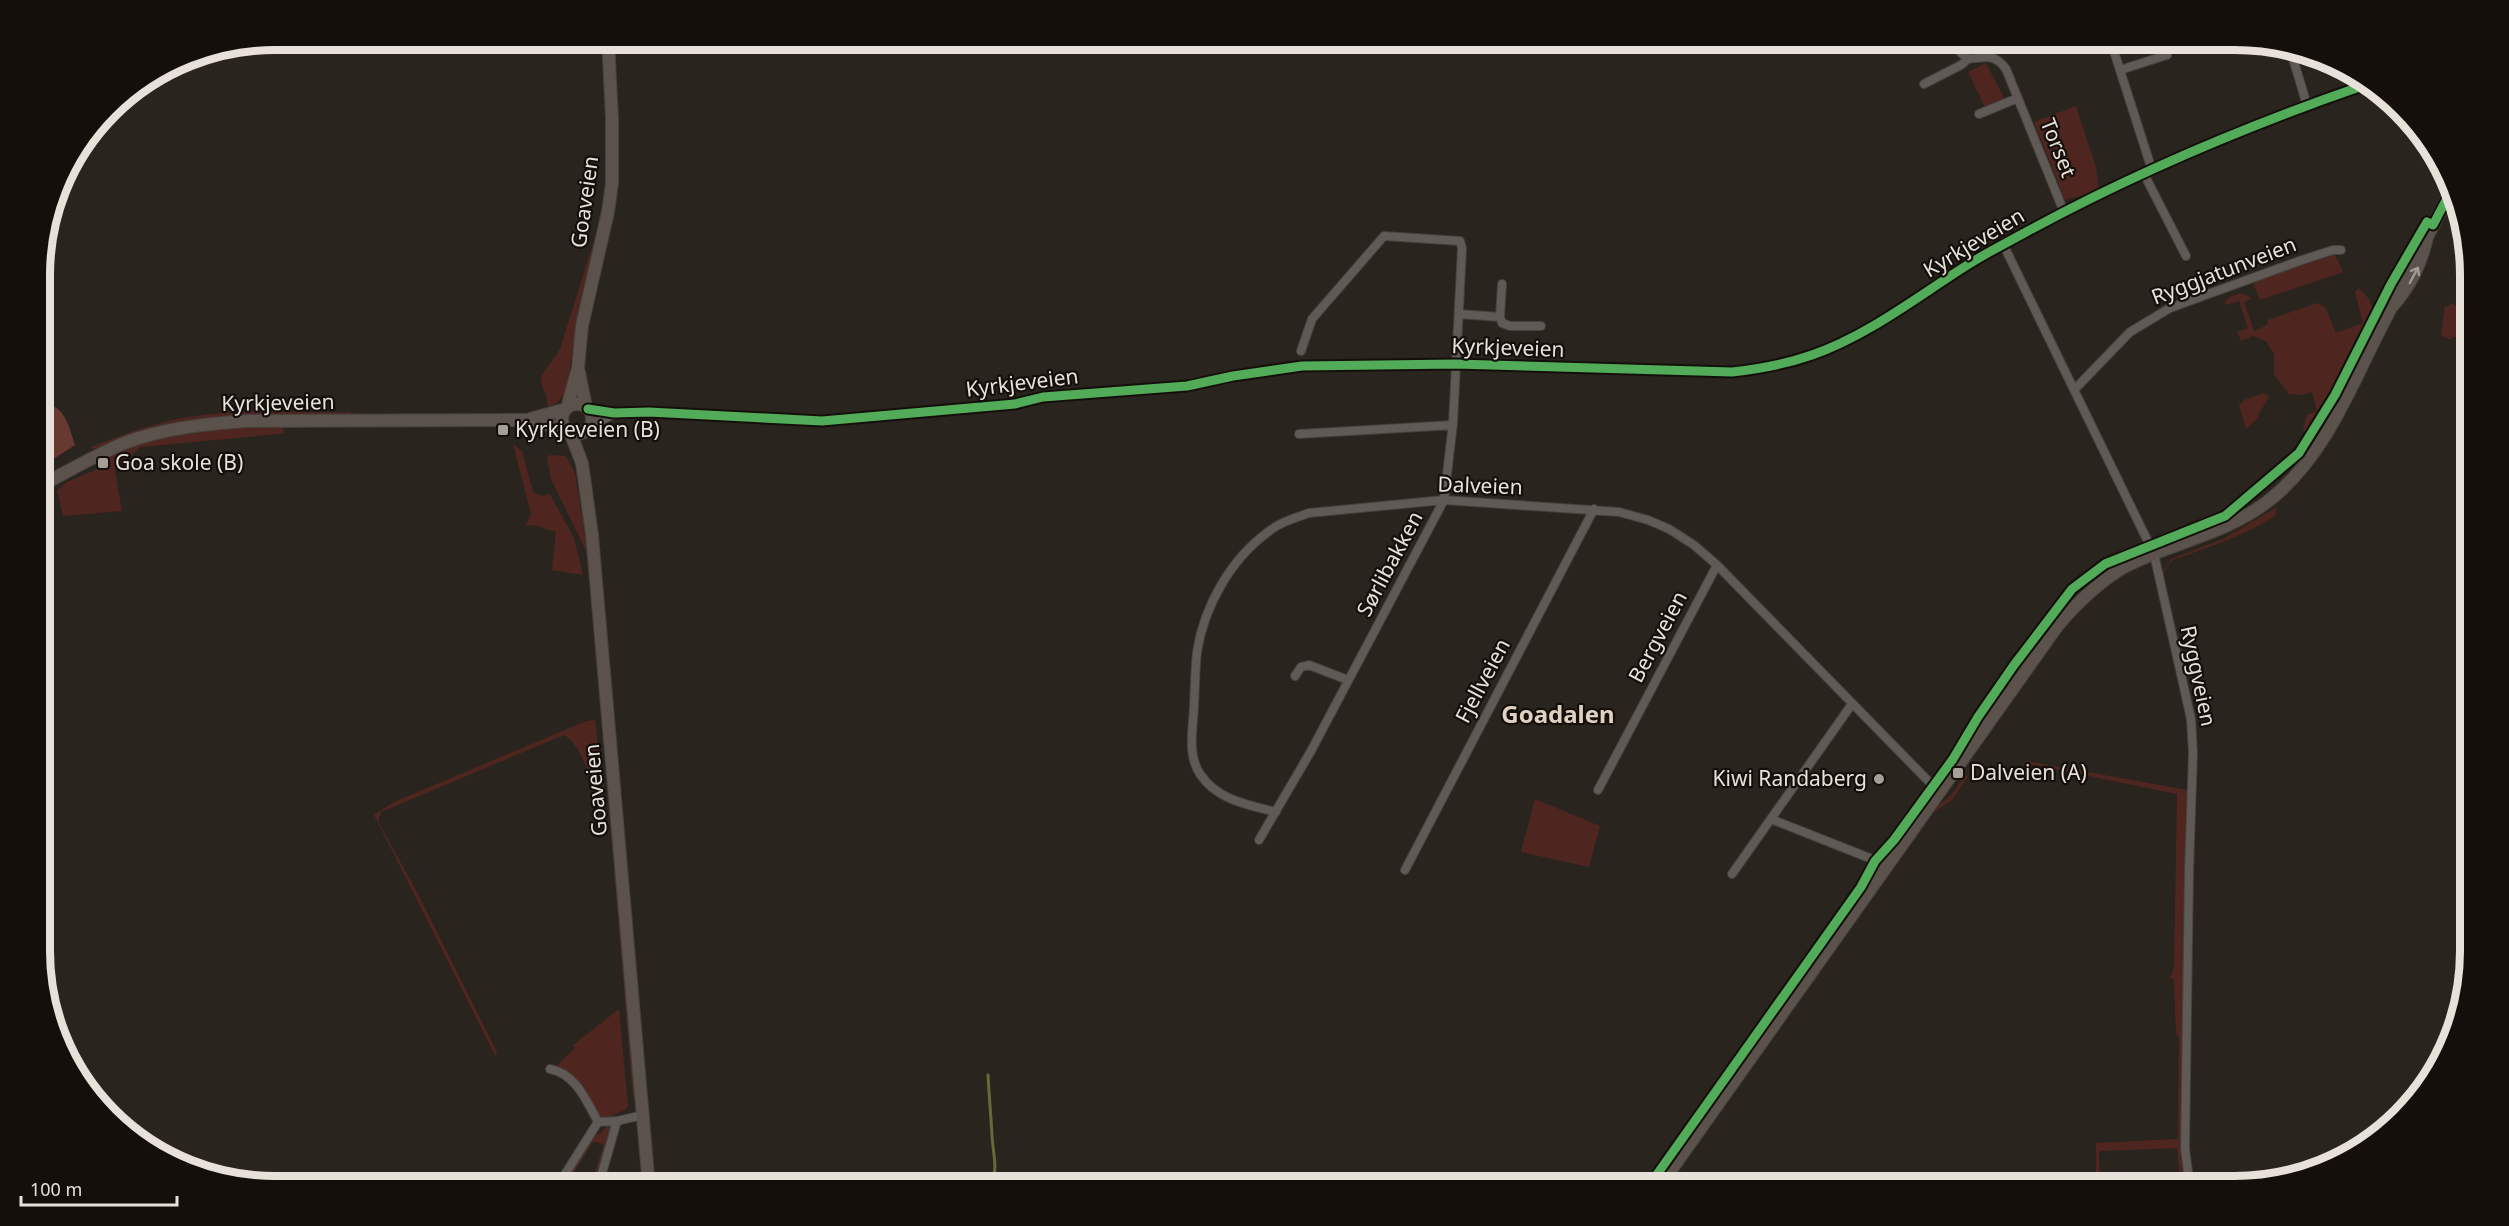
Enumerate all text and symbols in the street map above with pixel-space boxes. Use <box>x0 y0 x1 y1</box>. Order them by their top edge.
street label: Torset <box>2035 114 2084 182</box>
street label: Goaveien <box>564 154 604 250</box>
street label: Kyrkjeveien <box>1918 201 2029 283</box>
street label: Ryggjatunveien <box>2147 230 2300 311</box>
one-way arrow <box>2408 267 2420 284</box>
street label: Kyrkjeveien <box>1451 331 1565 363</box>
street label: Kyrkjeveien <box>964 361 1080 403</box>
street label: Kyrkjeveien <box>221 387 335 417</box>
place label: Kyrkjeveien (B) <box>515 415 660 443</box>
marker: Kyrkjeveien (B) <box>496 423 510 437</box>
place label: Goa skole (B) <box>115 448 243 476</box>
marker: Goa skole (B) <box>96 456 110 470</box>
street label: Dalveien <box>1437 470 1523 500</box>
street label: Sørlibakken <box>1350 506 1429 621</box>
street label: Bergveien <box>1621 586 1693 687</box>
street label: Ryggveien <box>2175 623 2223 729</box>
street label: Fjellveien <box>1448 633 1516 728</box>
district label: Goadalen <box>1501 697 1615 730</box>
street label: Goaveien <box>577 743 613 837</box>
place label: Dalveien (A) <box>1970 758 2087 786</box>
place label: Kiwi Randaberg <box>1713 764 1867 792</box>
marker: Dalveien (A) <box>1951 766 1965 780</box>
marker: Kiwi Randaberg <box>1872 772 1886 786</box>
scale bar <box>21 1169 177 1207</box>
text: 100 m <box>30 1177 82 1201</box>

